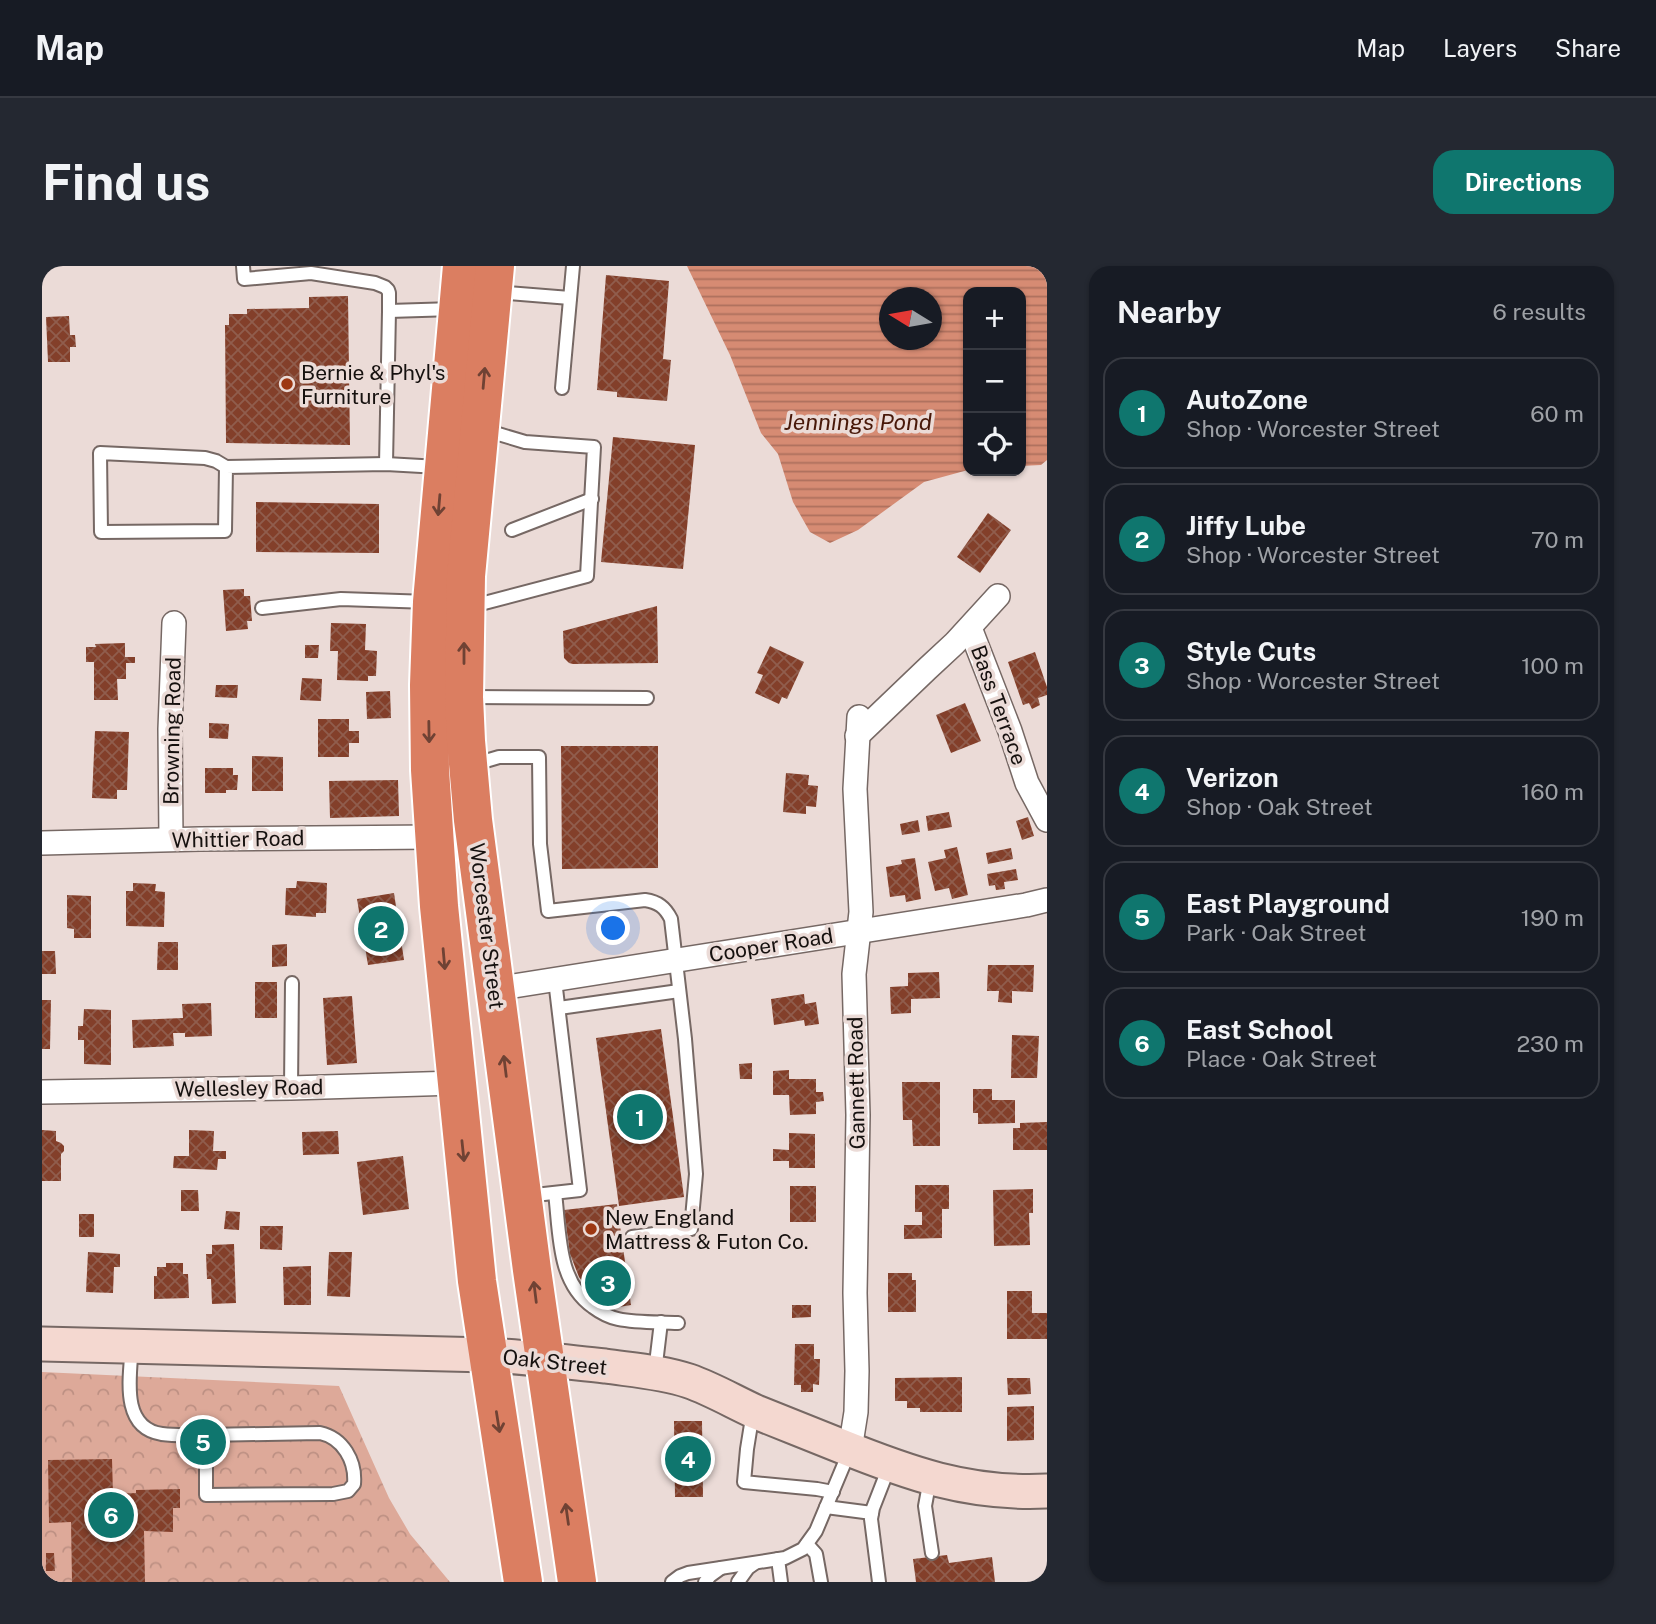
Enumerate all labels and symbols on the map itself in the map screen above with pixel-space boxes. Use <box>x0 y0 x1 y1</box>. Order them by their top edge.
north arrow <box>879 287 942 350</box>
place label: Bernie & Phyl's Furniture <box>301 360 445 409</box>
one-way arrow <box>478 367 491 389</box>
marker: Bernie & Phyl's Furniture <box>279 376 295 392</box>
water label: Jennings Pond <box>784 408 932 435</box>
one-way arrow <box>432 493 445 515</box>
one-way arrow <box>457 642 471 665</box>
street label: Bass Terrace <box>966 642 1032 768</box>
street label: Browning Road <box>158 657 186 805</box>
one-way arrow <box>422 720 436 743</box>
street label: Whittier Road <box>171 825 305 853</box>
street label: Worcester Street <box>464 842 510 1010</box>
pin: 2 <box>358 903 404 955</box>
your location <box>596 911 630 945</box>
street label: Cooper Road <box>707 923 835 967</box>
one-way arrow <box>438 947 451 970</box>
street label: Gannett Road <box>842 1016 870 1150</box>
one-way arrow <box>499 1055 512 1078</box>
street label: Wellesley Road <box>174 1074 324 1102</box>
pin: 1 <box>617 1091 663 1143</box>
one-way arrow <box>457 1139 470 1162</box>
place label: New England Mattress & Futon Co. <box>605 1205 809 1254</box>
marker: New England Mattress & Futon Co. <box>583 1221 599 1237</box>
pin: 3 <box>585 1257 631 1309</box>
one-way arrow <box>528 1281 541 1304</box>
street label: Oak Street <box>501 1344 609 1380</box>
one-way arrow <box>492 1411 505 1433</box>
pin: 5 <box>180 1416 226 1468</box>
pin: 4 <box>665 1433 711 1485</box>
pin: 6 <box>88 1489 134 1541</box>
one-way arrow <box>560 1504 573 1526</box>

